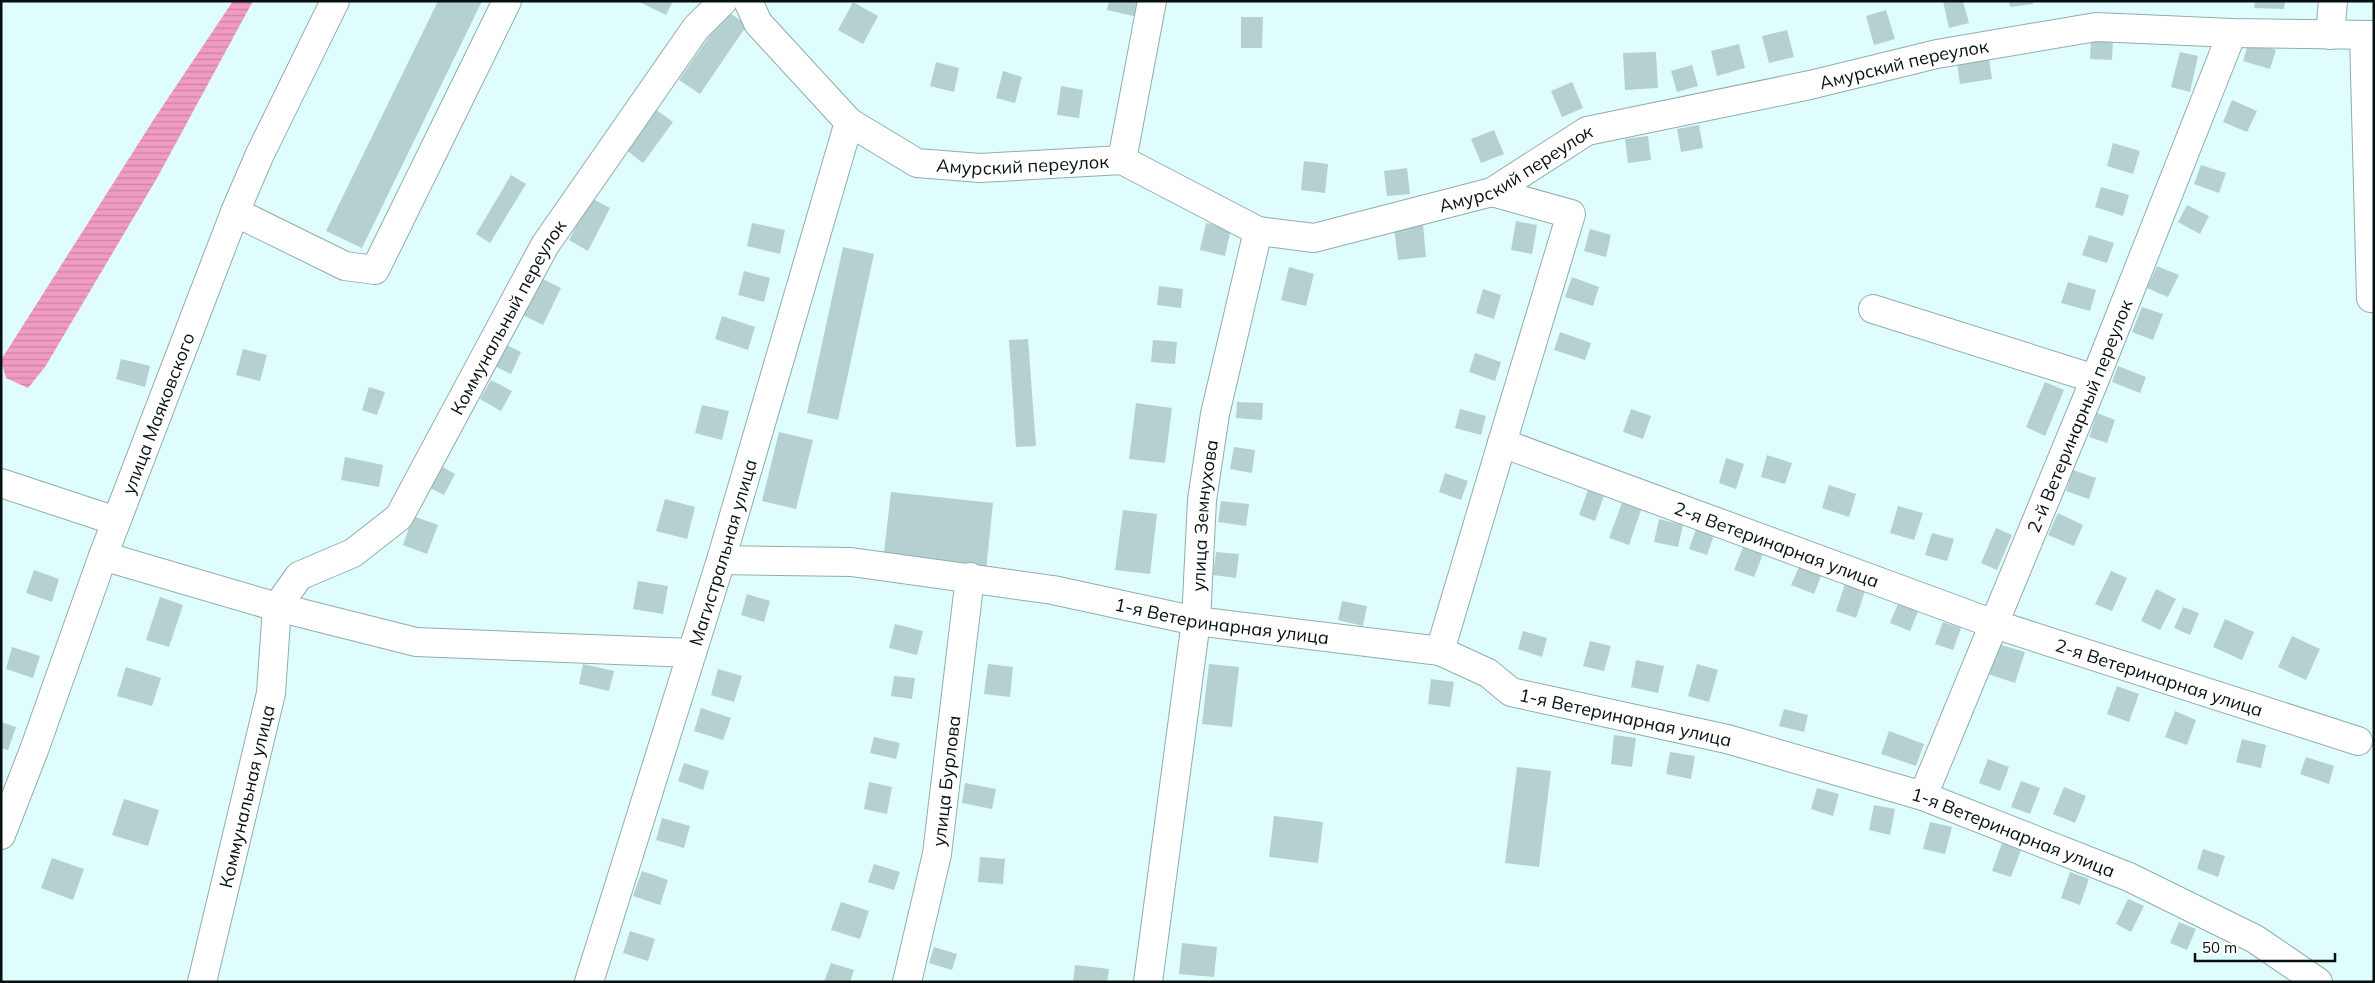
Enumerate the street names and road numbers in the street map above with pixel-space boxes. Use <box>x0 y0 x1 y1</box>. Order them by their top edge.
street label: Амурский переулок <box>1817 34 1990 94</box>
street label: Амурский переулок <box>1436 119 1595 217</box>
street label: Амурский переулок <box>936 149 1110 180</box>
street label: Коммунальный переулок <box>445 215 571 419</box>
street label: 2-й Ветеринарный переулок <box>2021 296 2137 536</box>
street label: улица Маяковского <box>116 329 199 497</box>
street label: улица Земнухова <box>1186 438 1222 592</box>
street label: Магистральная улица <box>683 456 761 648</box>
street label: 2-я Ветеринарная улица <box>1671 496 1883 592</box>
street label: 1-я Ветеринарная улица <box>1113 592 1331 649</box>
street label: 2-я Ветеринарная улица <box>2053 633 2266 721</box>
street label: 1-я Ветеринарная улица <box>1517 683 1734 751</box>
street label: Коммунальная улица <box>213 702 279 890</box>
street label: улица Бурлова <box>926 714 965 848</box>
street label: 1-я Ветеринарная улица <box>1909 782 2118 882</box>

